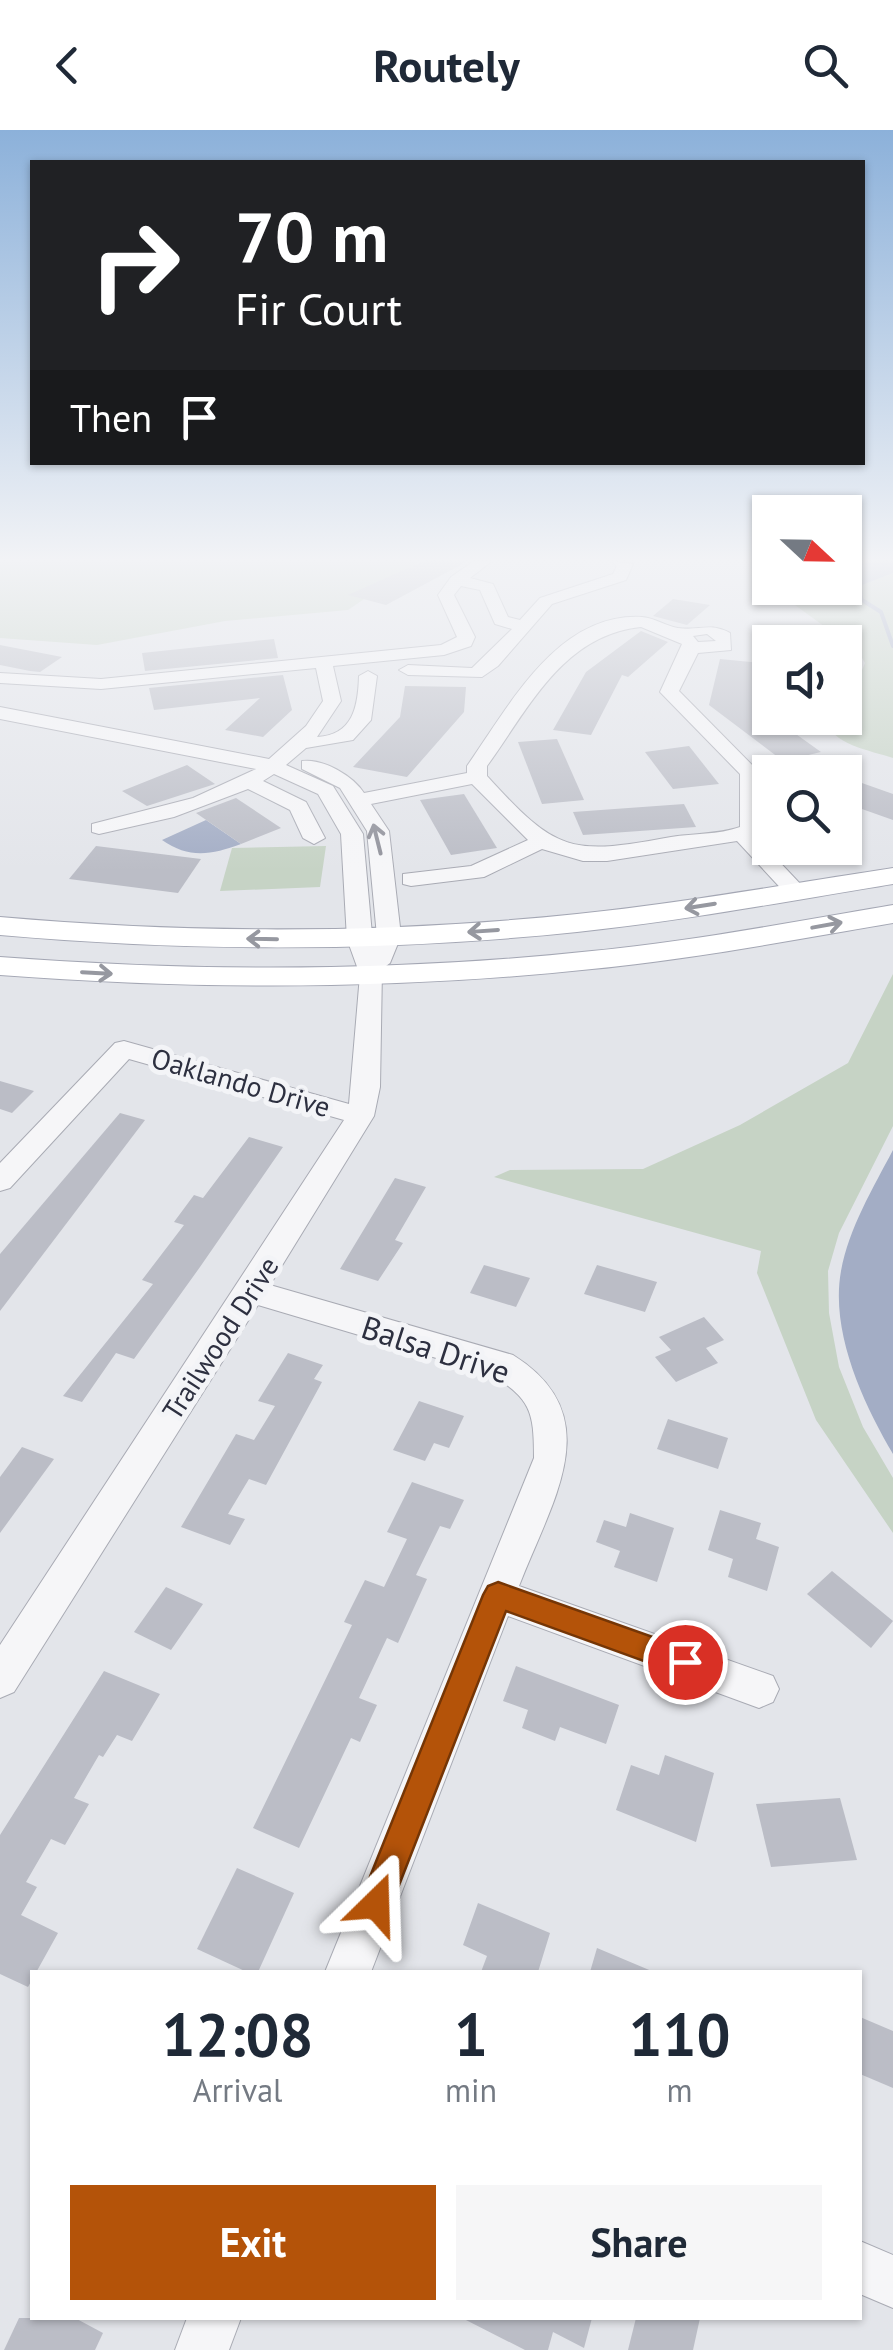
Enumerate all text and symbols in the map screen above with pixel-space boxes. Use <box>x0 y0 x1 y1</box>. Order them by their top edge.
text: Routely <box>373 36 520 94</box>
icon: back <box>40 38 95 93</box>
icon: search <box>798 38 853 93</box>
text: 70 m <box>235 191 388 281</box>
icon: right <box>70 200 200 330</box>
text: Fir Court <box>235 279 402 337</box>
icon: arrive <box>172 390 227 445</box>
text: Then <box>70 393 152 442</box>
north arrow <box>752 495 862 605</box>
map controls <box>752 495 862 865</box>
button: sound <box>752 625 862 735</box>
button: search <box>752 755 862 865</box>
one-way arrow <box>367 824 385 856</box>
one-way arrow <box>684 897 716 916</box>
one-way arrow <box>811 915 843 934</box>
one-way arrow <box>467 922 499 941</box>
one-way arrow <box>246 930 278 948</box>
one-way arrow <box>81 964 113 983</box>
street label: Oaklando Drive <box>147 1039 335 1125</box>
street label: Trailwood Drive <box>153 1249 287 1427</box>
street label: Balsa Drive <box>357 1305 515 1393</box>
pin <box>643 1620 728 1705</box>
icon: arrive <box>658 1635 713 1690</box>
position arrow <box>324 1852 428 1956</box>
text: 12:08 <box>161 1995 314 2073</box>
text: 1 <box>454 1995 488 2073</box>
text: 110 <box>629 1995 731 2073</box>
text: Arrival <box>193 2069 282 2111</box>
text: min <box>445 2069 497 2111</box>
text: m <box>667 2069 693 2111</box>
button: Exit <box>70 2185 436 2300</box>
button: Share <box>456 2185 822 2300</box>

